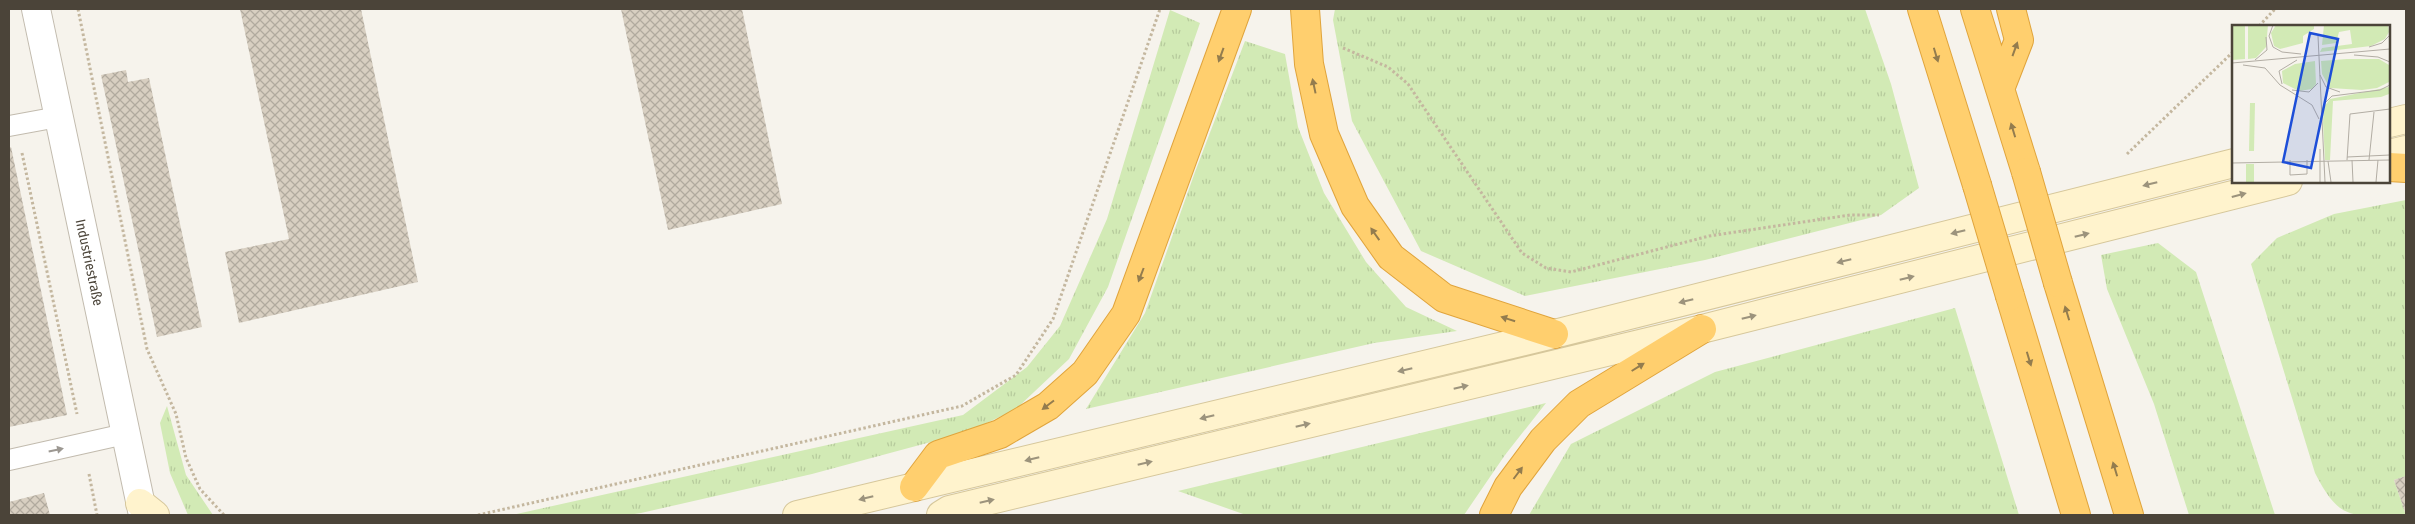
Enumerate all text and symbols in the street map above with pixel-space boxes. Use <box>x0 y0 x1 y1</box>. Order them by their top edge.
inset map <box>2232 25 2390 182</box>
one-way arrow <box>2012 42 2019 57</box>
one-way arrow <box>1217 47 1224 62</box>
one-way arrow <box>1933 48 1940 63</box>
one-way arrow <box>1310 78 1318 93</box>
one-way arrow <box>2009 123 2017 138</box>
one-way arrow <box>2142 180 2157 188</box>
one-way arrow <box>2232 190 2247 198</box>
street label: Industriestraße <box>72 218 107 307</box>
one-way arrow <box>1370 227 1380 241</box>
one-way arrow <box>1951 229 1966 237</box>
one-way arrow <box>2074 230 2089 238</box>
one-way arrow <box>1836 257 1851 265</box>
one-way arrow <box>1136 267 1144 282</box>
one-way arrow <box>1900 274 1915 282</box>
one-way arrow <box>1679 297 1694 305</box>
one-way arrow <box>2063 306 2071 321</box>
one-way arrow <box>1742 313 1757 321</box>
one-way arrow <box>1500 315 1515 323</box>
one-way arrow <box>2026 352 2034 367</box>
one-way arrow <box>1632 362 1645 371</box>
one-way arrow <box>1397 366 1412 374</box>
one-way arrow <box>1453 383 1468 391</box>
one-way arrow <box>1041 400 1055 410</box>
one-way arrow <box>1199 413 1214 421</box>
one-way arrow <box>1295 421 1310 429</box>
one-way arrow <box>49 445 65 453</box>
one-way arrow <box>1024 455 1039 463</box>
one-way arrow <box>1137 459 1152 467</box>
one-way arrow <box>2110 461 2118 476</box>
one-way arrow <box>1513 466 1523 480</box>
one-way arrow <box>859 494 874 502</box>
one-way arrow <box>979 497 994 505</box>

